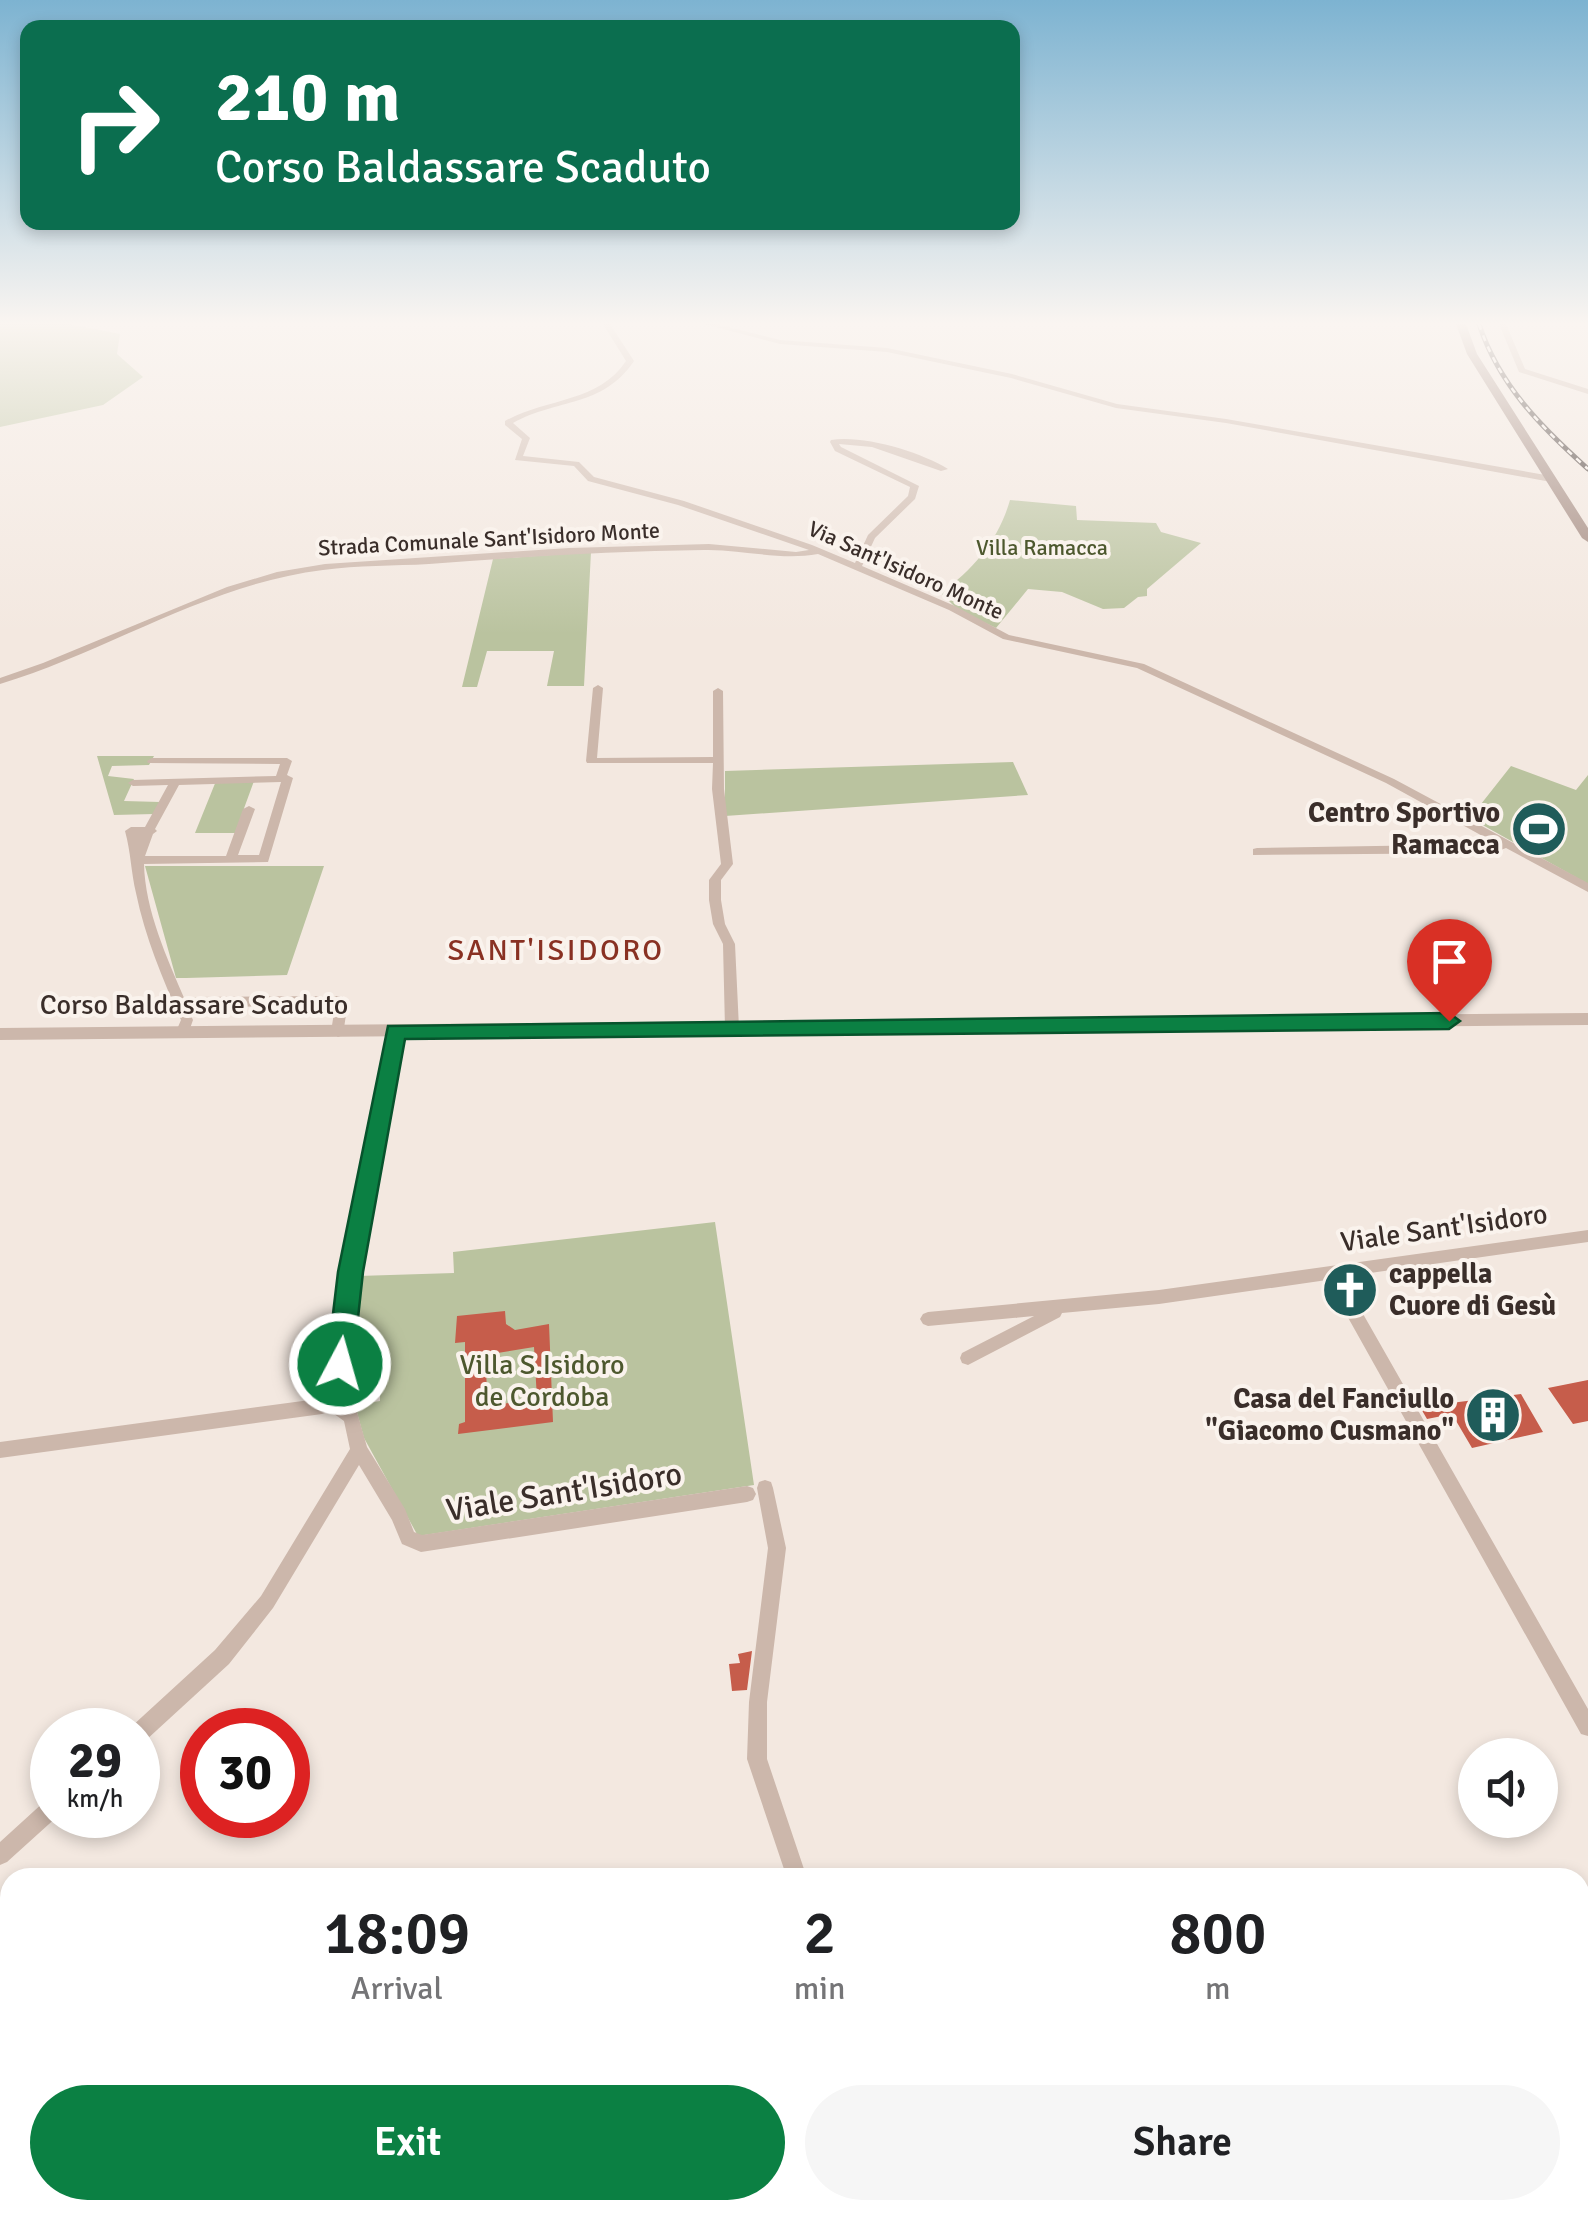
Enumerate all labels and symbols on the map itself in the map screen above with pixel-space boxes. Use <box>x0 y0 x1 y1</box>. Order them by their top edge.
street label: Via Sant'Isidoro Monte <box>804 515 1008 625</box>
street label: Strada Comunale Sant'Isidoro Monte <box>317 517 661 561</box>
park label: Villa Ramacca <box>976 534 1108 561</box>
place label: Centro Sportivo Ramacca <box>1308 796 1500 862</box>
sports icon: Centro Sportivo Ramacca <box>1509 799 1569 859</box>
pin <box>1407 919 1492 1022</box>
district label: SANT'ISIDORO <box>447 932 665 969</box>
street label: Corso Baldassare Scaduto <box>40 988 348 1022</box>
street label: Viale Sant'Isidoro <box>1338 1197 1550 1259</box>
place label: cappella Cuore di Gesù <box>1389 1257 1556 1323</box>
church icon: cappella Cuore di Gesù <box>1320 1260 1380 1320</box>
position arrow <box>288 1312 392 1416</box>
park label: Villa S.Isidoro de Cordoba <box>460 1348 624 1414</box>
place label: Casa del Fanciullo "Giacomo Cusmano" <box>1205 1382 1454 1448</box>
building icon: Casa del Fanciullo "Giacomo Cusmano" <box>1463 1385 1523 1445</box>
street label: Viale Sant'Isidoro <box>443 1454 685 1530</box>
speed limit sign: 30 <box>180 1708 310 1838</box>

